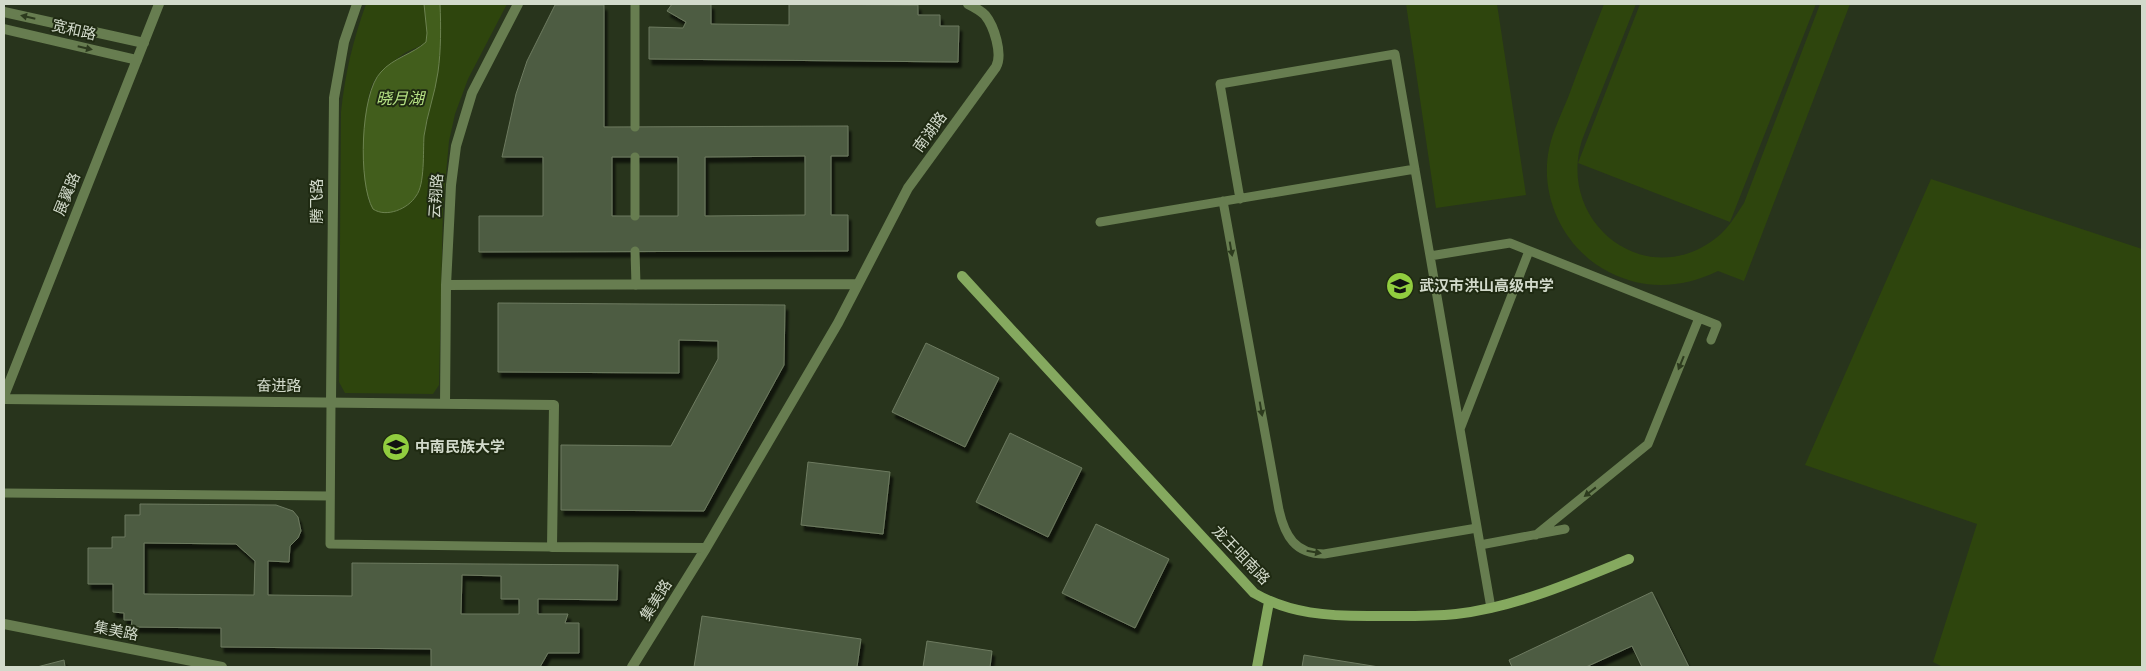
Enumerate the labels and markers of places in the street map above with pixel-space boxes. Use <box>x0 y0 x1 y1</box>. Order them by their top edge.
school or university icon: 武汉市洪山高级中学 <box>1385 271 1415 301</box>
place label: 武汉市洪山高级中学 <box>1419 276 1554 297</box>
school or university icon: 中南民族大学 <box>381 432 411 462</box>
place label: 中南民族大学 <box>415 437 505 458</box>

